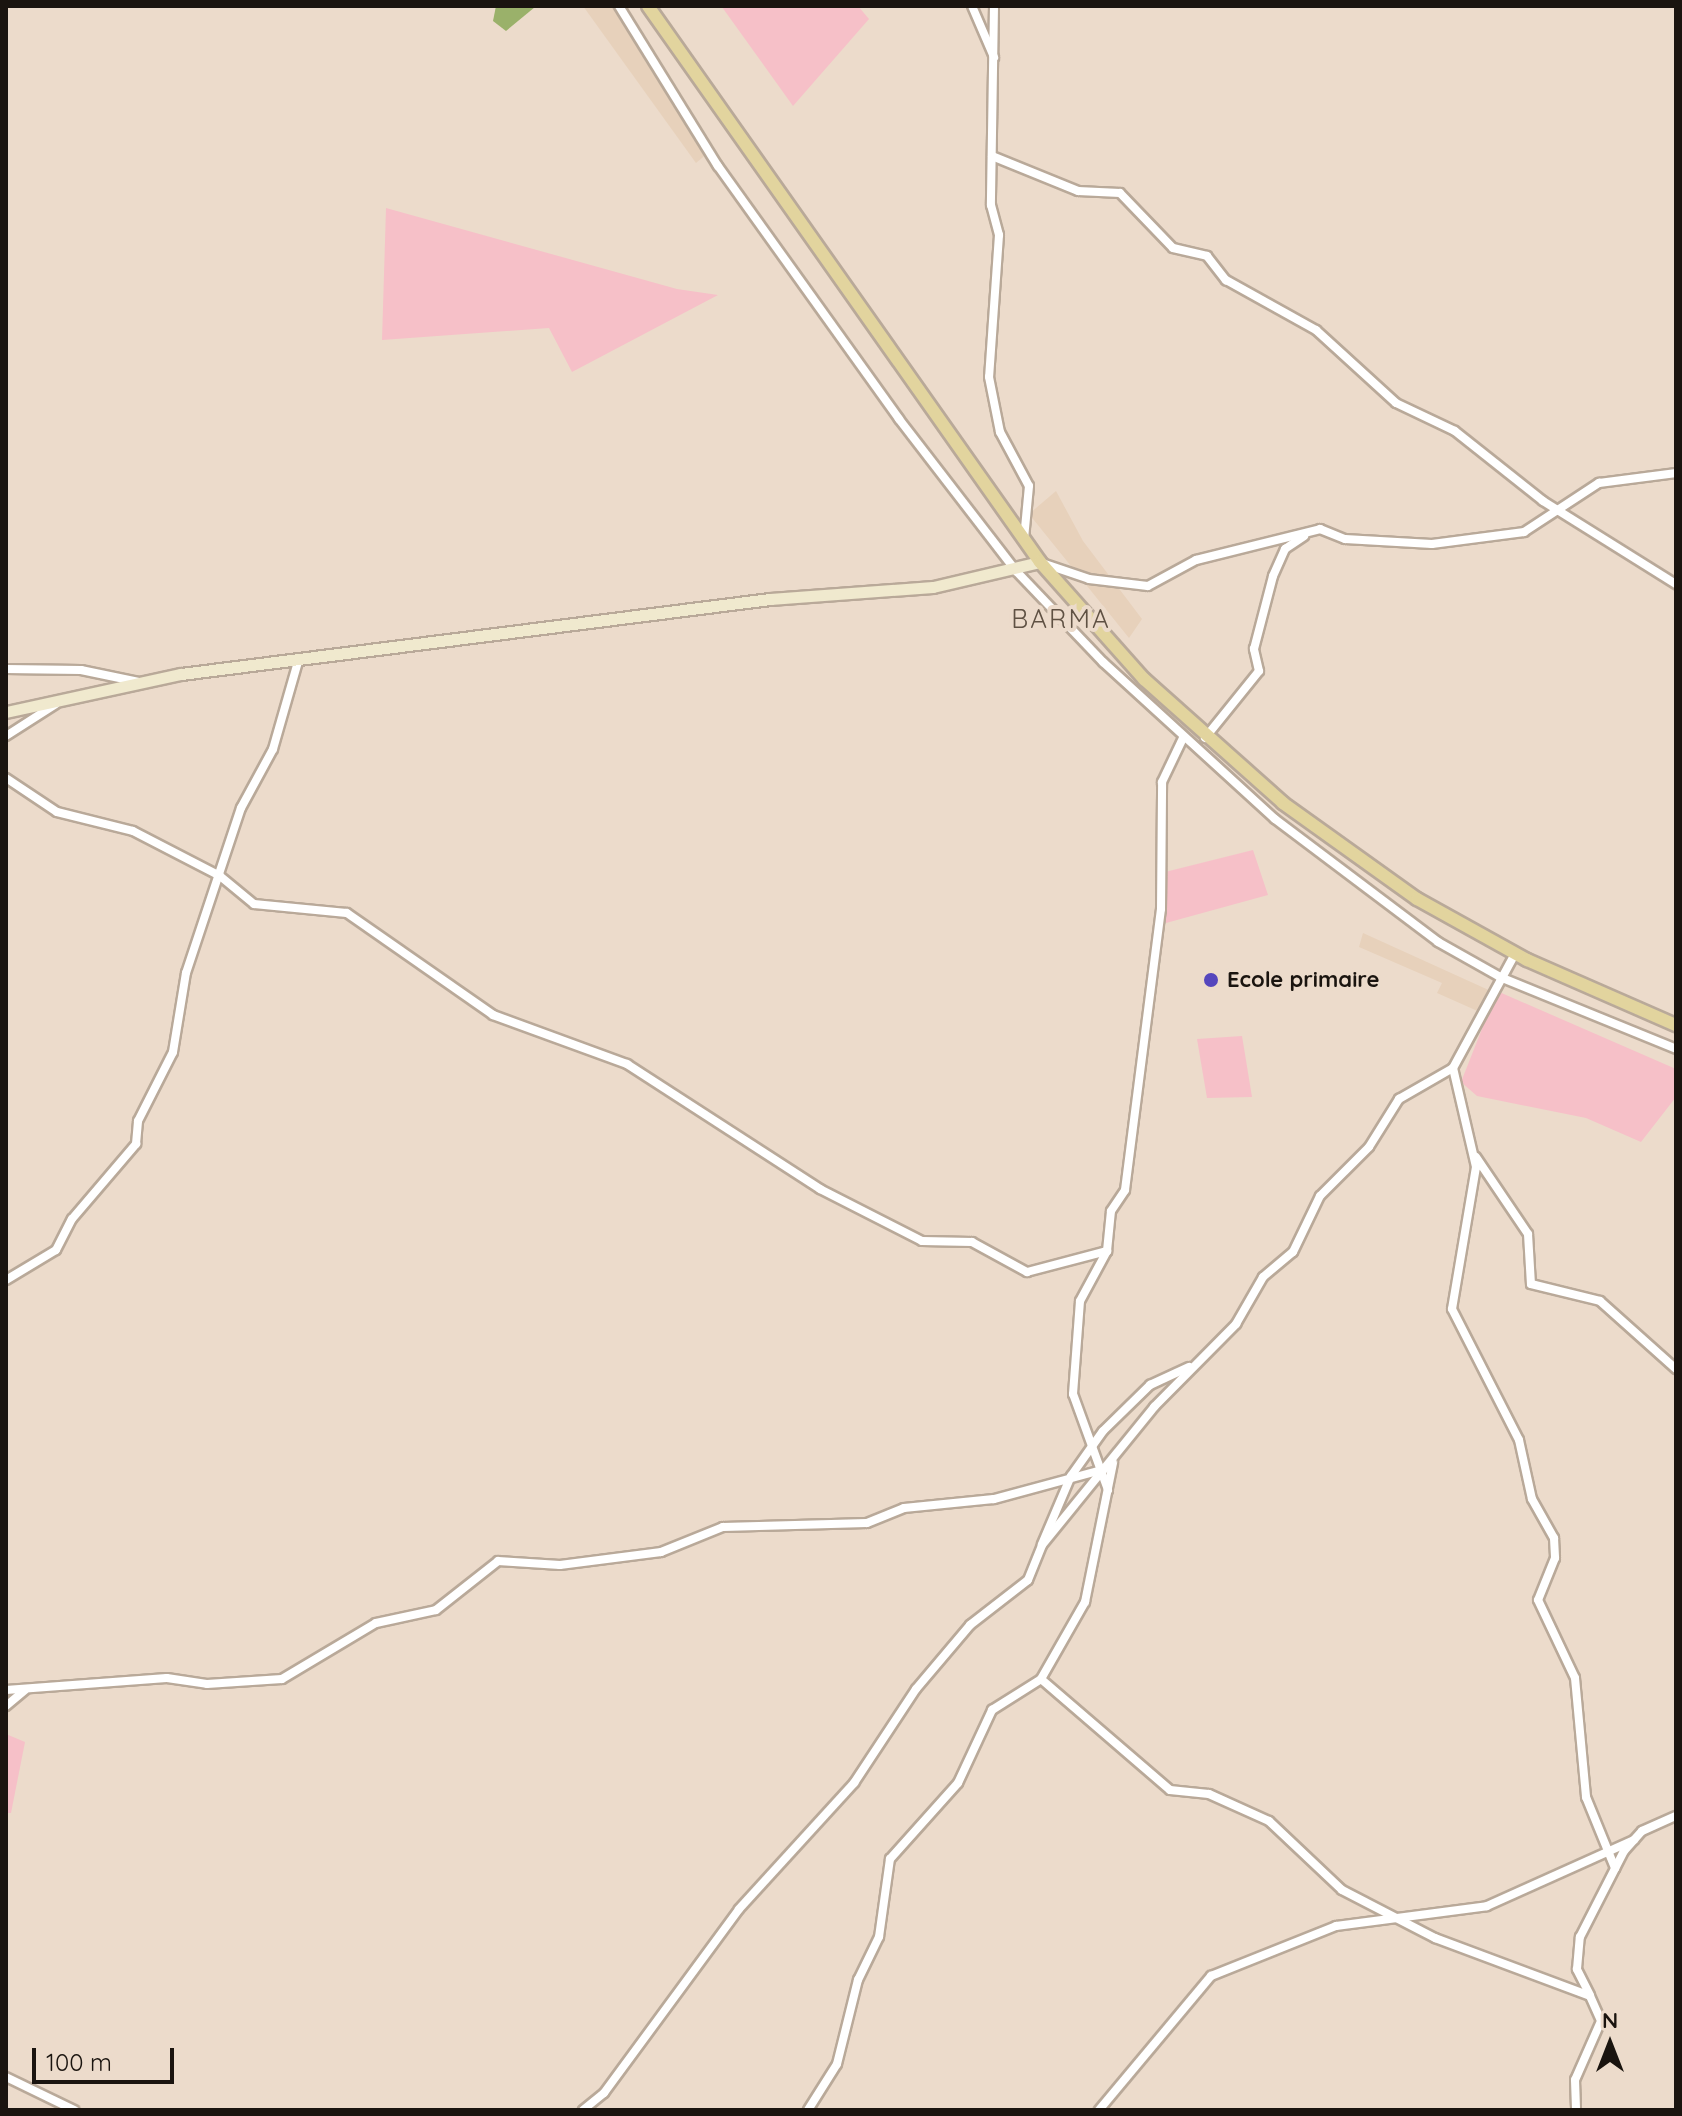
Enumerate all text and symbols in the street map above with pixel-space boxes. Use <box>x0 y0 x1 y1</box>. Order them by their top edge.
district label: BARMA <box>1011 603 1111 635</box>
place label: Ecole primaire <box>1227 967 1379 993</box>
marker: Ecole primaire <box>1202 971 1220 989</box>
north arrow <box>1570 2004 1650 2084</box>
text: N <box>1602 2006 1618 2034</box>
scale bar <box>36 2032 178 2082</box>
text: 100 m <box>46 2047 112 2077</box>

